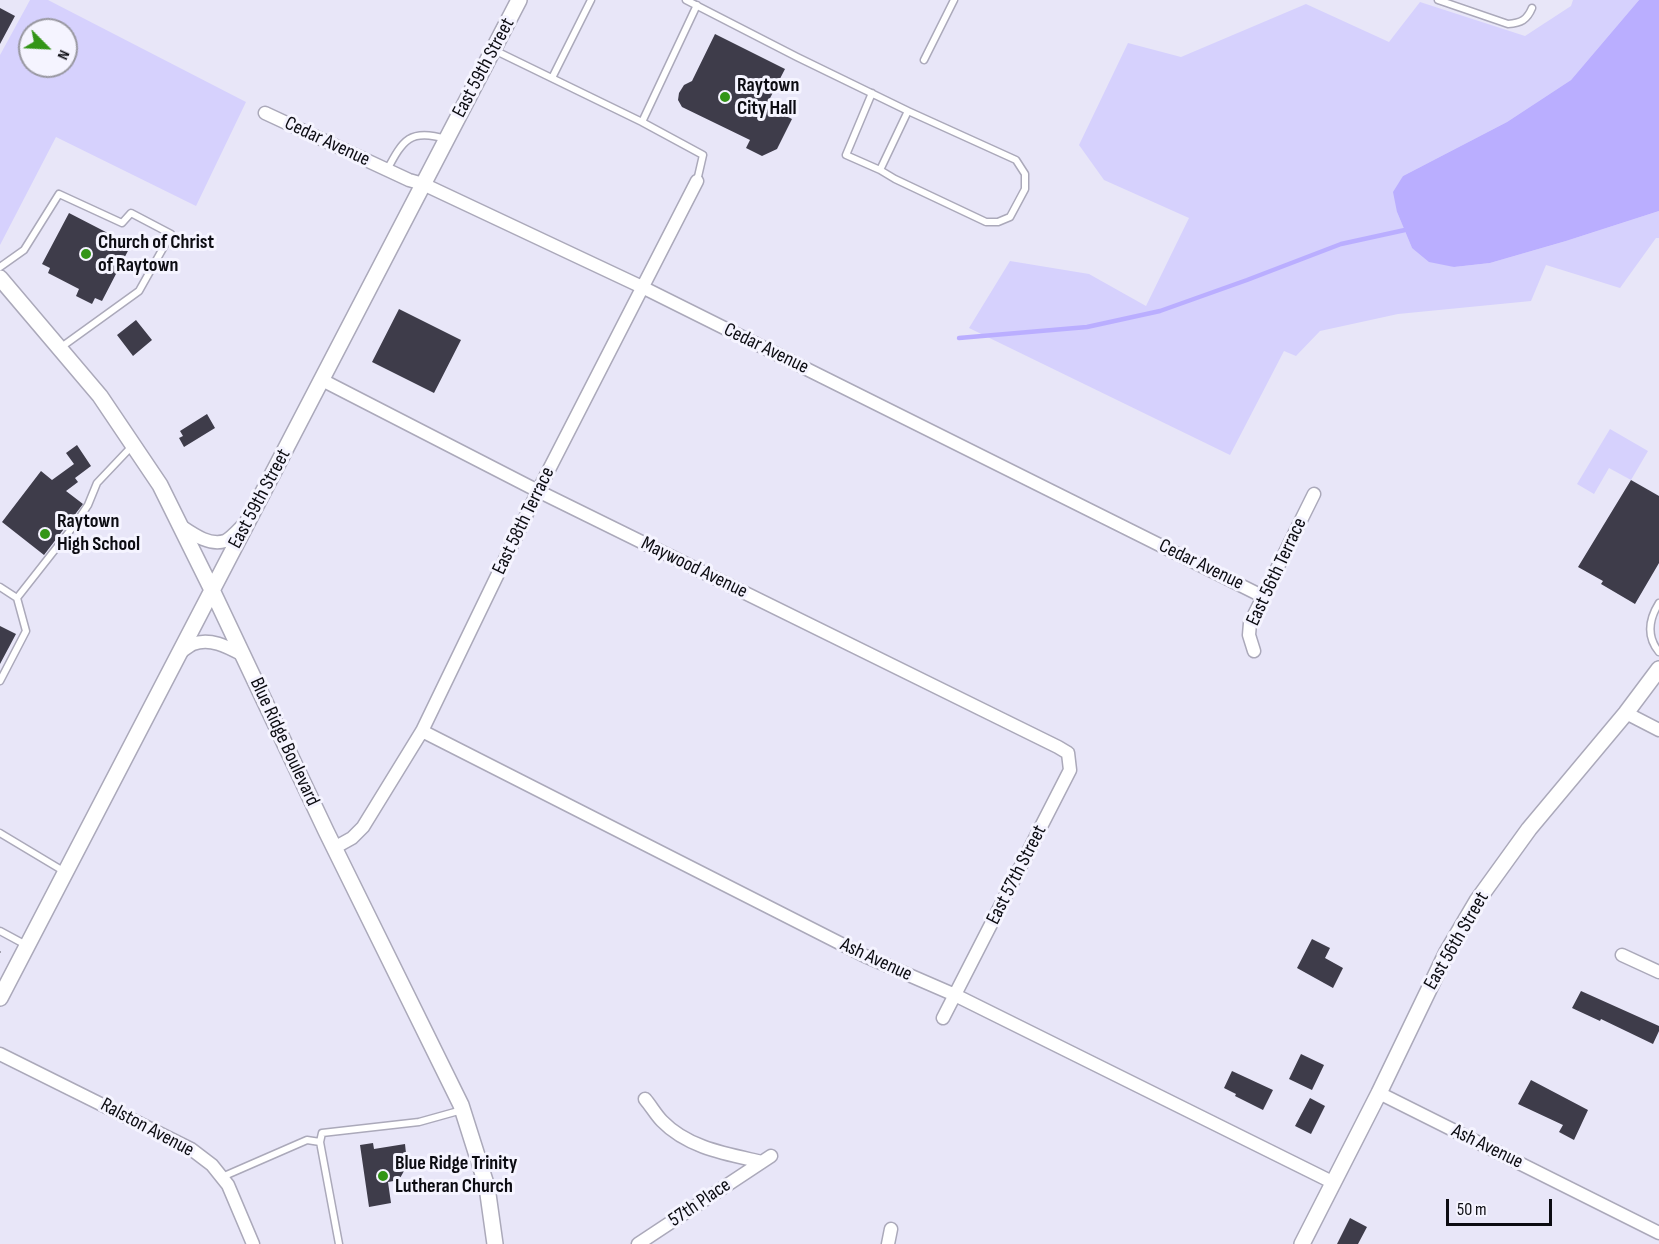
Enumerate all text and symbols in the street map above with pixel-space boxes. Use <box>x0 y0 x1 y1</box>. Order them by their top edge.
street label: East 59th Street <box>448 14 520 122</box>
north arrow <box>18 18 78 78</box>
text: N <box>53 47 73 62</box>
place label: Raytown City Hall <box>737 74 799 121</box>
marker: Raytown City Hall <box>718 90 732 104</box>
street label: Cedar Avenue <box>281 112 373 172</box>
place label: Church of Christ of Raytown <box>98 231 214 278</box>
marker: Church of Christ of Raytown <box>79 247 93 261</box>
street label: Cedar Avenue <box>720 318 812 380</box>
street label: East 59th Street <box>224 445 296 553</box>
street label: East 58th Terrace <box>488 463 560 579</box>
place label: Raytown High School <box>57 510 140 557</box>
street label: East 56th Terrace <box>1242 514 1312 630</box>
marker: Raytown High School <box>38 527 52 541</box>
street label: Maywood Avenue <box>637 532 751 604</box>
street label: Cedar Avenue <box>1155 534 1247 596</box>
street label: Blue Ridge Boulevard <box>244 674 324 810</box>
street label: East 57th Street <box>982 821 1052 929</box>
street label: East 56th Street <box>1419 888 1495 994</box>
street label: Ash Avenue <box>836 933 916 987</box>
street label: Ralston Avenue <box>96 1093 198 1163</box>
street label: Ash Avenue <box>1447 1119 1527 1175</box>
place label: Blue Ridge Trinity Lutheran Church <box>395 1152 517 1199</box>
marker: Blue Ridge Trinity Lutheran Church <box>376 1169 390 1183</box>
street label: 57th Place <box>664 1174 736 1232</box>
scale bar <box>1449 1187 1556 1225</box>
text: 50 m <box>1457 1199 1487 1220</box>

